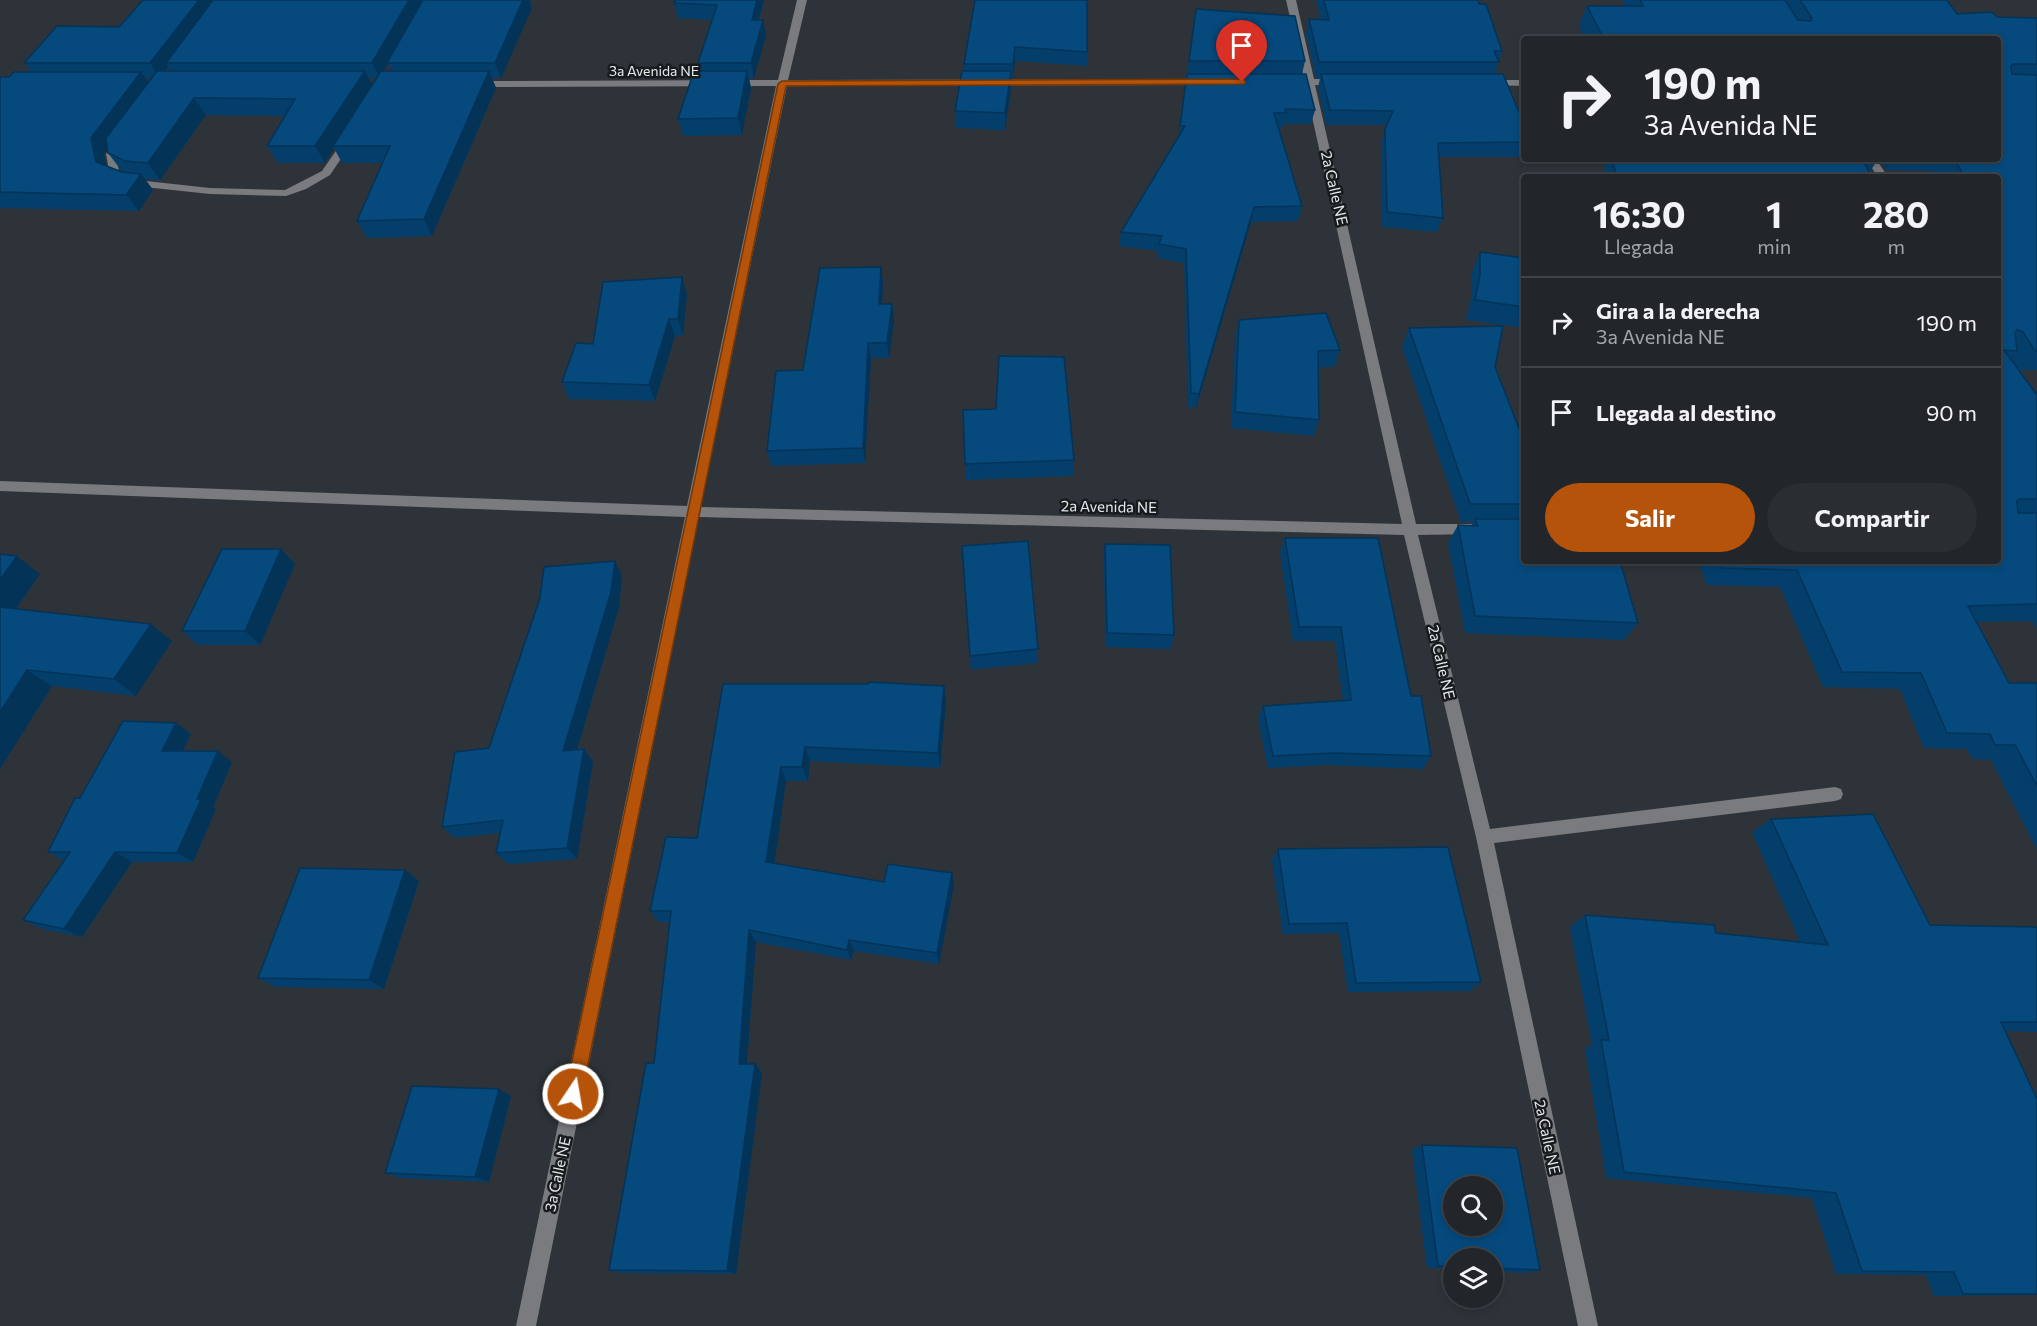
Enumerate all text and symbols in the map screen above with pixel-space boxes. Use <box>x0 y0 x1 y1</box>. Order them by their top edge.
pin <box>1216 20 1267 82</box>
icon: arrive <box>1225 29 1258 62</box>
text: 190 m <box>1644 56 1762 108</box>
icon: right <box>1545 60 1623 138</box>
street label: 3a Avenida NE <box>609 62 699 79</box>
text: 3a Avenida NE <box>1644 108 1818 141</box>
street label: 2a Calle NE <box>1318 149 1352 227</box>
text: 16:30 <box>1593 191 1686 235</box>
text: 1 <box>1766 191 1782 235</box>
text: 280 <box>1863 191 1929 235</box>
text: Llegada <box>1604 234 1674 258</box>
text: min <box>1757 234 1791 258</box>
text: m <box>1887 234 1905 258</box>
text: Gira a la derecha <box>1596 297 1760 324</box>
icon: right <box>1545 306 1578 339</box>
text: 190 m <box>1916 309 1977 336</box>
text: 3a Avenida NE <box>1596 324 1725 348</box>
icon: arrive <box>1545 396 1578 429</box>
text: Llegada al destino <box>1596 399 1776 426</box>
text: 90 m <box>1926 399 1977 426</box>
button: Salir <box>1545 483 1755 552</box>
button: Compartir <box>1767 483 1977 552</box>
street label: 2a Avenida NE <box>1061 496 1157 516</box>
street label: 2a Calle NE <box>1425 623 1459 701</box>
position arrow <box>541 1062 605 1126</box>
street label: 2a Calle NE <box>1531 1098 1565 1176</box>
street label: 3a Calle NE <box>540 1135 574 1213</box>
map controls <box>1443 1176 1503 1308</box>
button: search <box>1443 1176 1503 1236</box>
button: layers <box>1443 1248 1503 1308</box>

